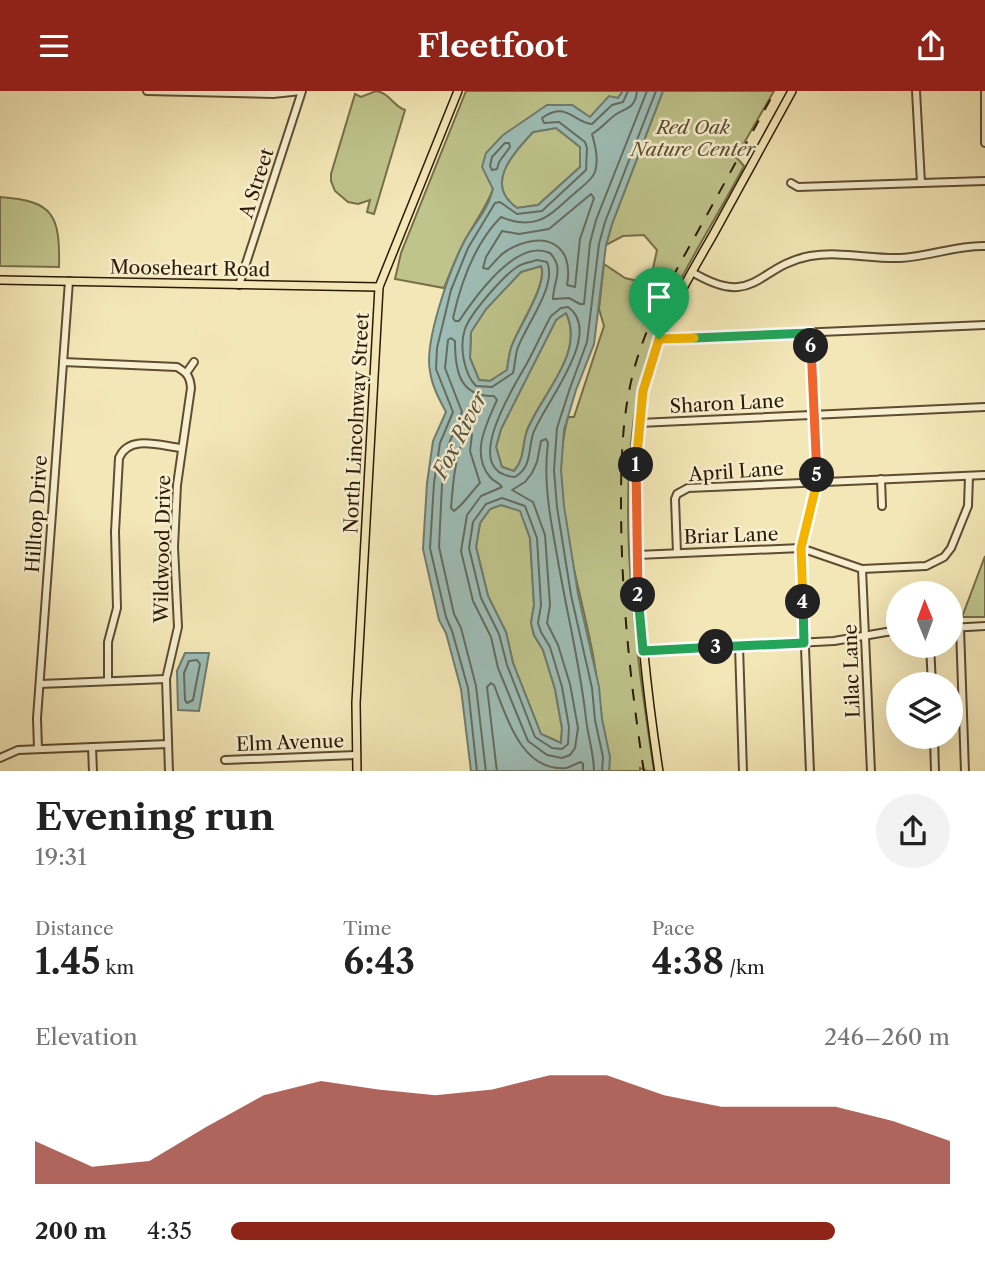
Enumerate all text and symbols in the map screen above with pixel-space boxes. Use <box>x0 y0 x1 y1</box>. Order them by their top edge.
text: Fleetfoot <box>417 26 568 65</box>
icon: menu <box>35 27 73 65</box>
icon: share <box>912 27 950 65</box>
park label: Red Oak Nature Center <box>629 116 756 161</box>
street label: A Street <box>234 145 279 222</box>
street label: Mooseheart Road <box>110 256 271 281</box>
pin <box>629 267 689 339</box>
icon: arrive <box>640 278 678 316</box>
street label: North Lincolnway Street <box>339 312 374 534</box>
pin: 6 <box>794 329 828 363</box>
text: 6 <box>805 334 816 357</box>
water label: Fox River <box>426 386 493 484</box>
street label: Sharon Lane <box>669 389 785 418</box>
pin: 1 <box>618 447 654 483</box>
text: 1 <box>631 453 640 476</box>
street label: Hilltop Drive <box>21 454 52 574</box>
street label: April Lane <box>687 457 784 486</box>
pin: 5 <box>800 457 834 493</box>
text: 5 <box>811 463 822 486</box>
street label: Wildwood Drive <box>150 475 175 624</box>
street label: Briar Lane <box>683 522 779 549</box>
pin: 2 <box>620 577 656 613</box>
north arrow <box>886 581 962 658</box>
map controls <box>886 581 963 749</box>
text: 2 <box>632 583 643 606</box>
pin: 4 <box>786 585 820 619</box>
text: 4 <box>797 590 808 613</box>
street label: Lilac Lane <box>838 624 865 718</box>
pin: 3 <box>698 629 734 665</box>
text: 3 <box>710 635 721 658</box>
button: layers <box>886 672 963 749</box>
street label: Elm Avenue <box>236 729 345 756</box>
text: Evening run <box>35 793 275 840</box>
button: share <box>876 794 950 868</box>
text: 19:31 <box>35 843 87 871</box>
text: Distance <box>35 917 114 940</box>
text: Time <box>343 917 391 940</box>
text: Pace <box>652 917 695 940</box>
text: 1.45 <box>35 940 101 983</box>
text: 6:43 <box>343 940 415 983</box>
text: 4:38 <box>652 940 724 983</box>
text: km <box>101 956 134 979</box>
text: /km <box>724 956 765 979</box>
text: Elevation <box>35 1023 138 1051</box>
text: 246–260 m <box>824 1023 950 1051</box>
text: 200 m <box>35 1217 107 1245</box>
text: 4:35 <box>147 1217 192 1245</box>

